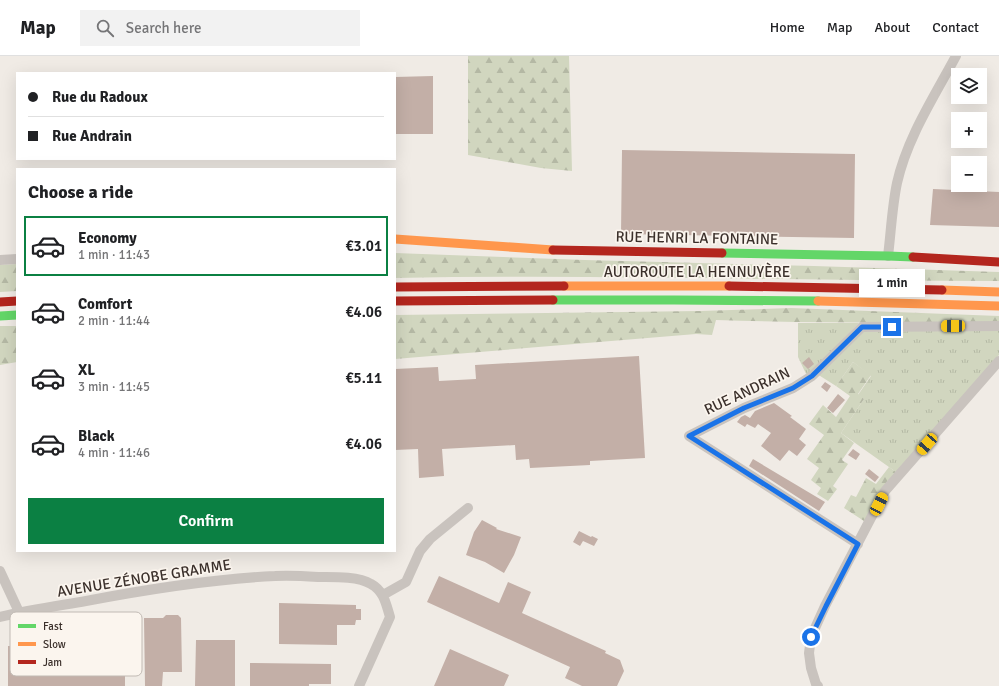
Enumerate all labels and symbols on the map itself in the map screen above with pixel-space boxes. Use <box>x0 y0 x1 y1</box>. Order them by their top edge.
street label: RUE HENRI LA FONTAINE <box>615 228 779 248</box>
street label: AUTOROUTE LA HENNUYÈRE <box>604 262 790 281</box>
callout: 1 min <box>859 269 925 297</box>
route end <box>883 318 901 336</box>
car <box>941 320 965 332</box>
street label: RUE ANDRAIN <box>701 363 793 419</box>
car <box>915 431 939 457</box>
car <box>868 491 890 517</box>
street label: AVENUE ZÉNOBE GRAMME <box>56 554 232 601</box>
legend <box>10 612 142 676</box>
text: Fast <box>43 620 63 633</box>
route start <box>802 628 820 646</box>
text: Slow <box>43 638 66 651</box>
text: Jam <box>43 656 62 669</box>

